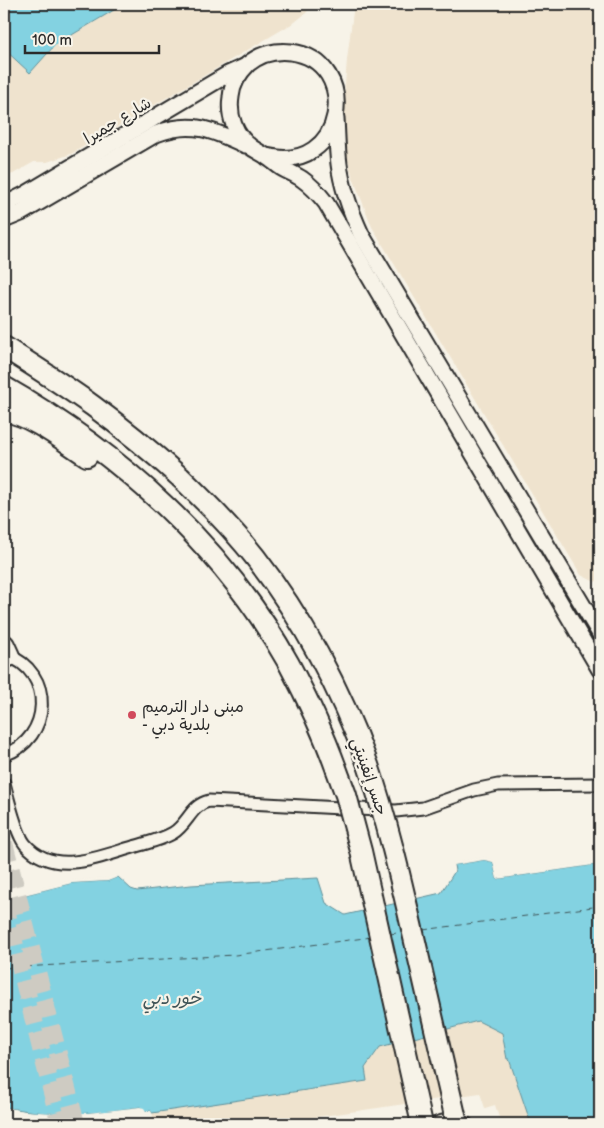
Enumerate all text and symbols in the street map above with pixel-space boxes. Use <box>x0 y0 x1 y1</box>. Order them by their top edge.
scale bar <box>25 22 159 54</box>
text: 100 m <box>32 31 72 50</box>
street label: شارع جميرا <box>81 94 155 150</box>
place label: مبنى دار الترميم - بلدية دبي <box>142 698 244 739</box>
marker: مبنى دار الترميم - بلدية دبي <box>126 709 138 721</box>
street label: جسر إنفينيتي <box>343 735 391 819</box>
water label: خور دبي <box>143 988 202 1014</box>

